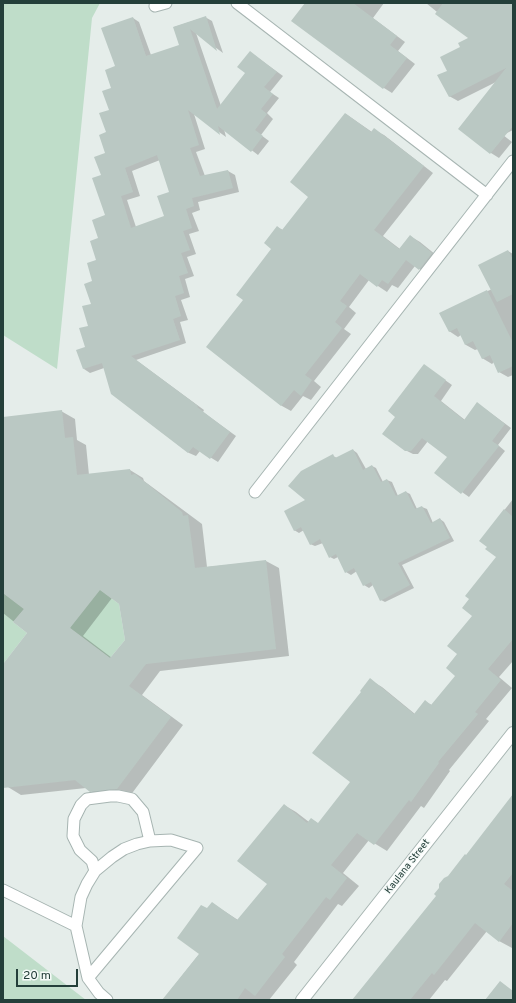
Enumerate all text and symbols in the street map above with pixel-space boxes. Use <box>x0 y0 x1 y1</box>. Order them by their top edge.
street label: Kaulana Street <box>383 837 433 897</box>
scale bar <box>18 961 80 987</box>
text: 20 m <box>23 968 51 984</box>

